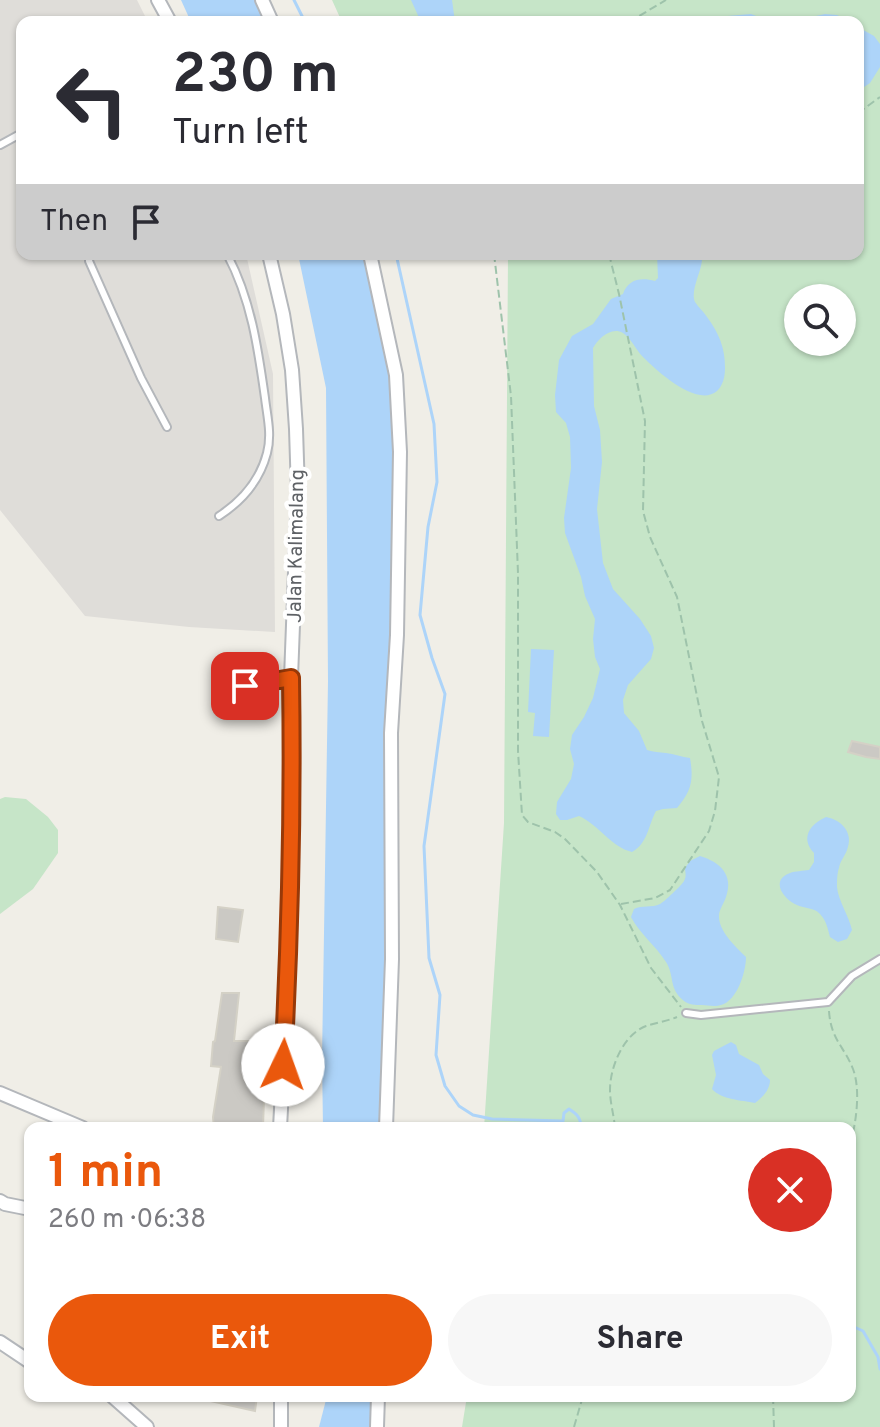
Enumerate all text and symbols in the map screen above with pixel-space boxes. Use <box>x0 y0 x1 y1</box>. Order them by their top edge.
text: 230 m <box>172 42 339 112</box>
icon: left <box>40 48 144 152</box>
text: Turn left <box>172 111 309 157</box>
icon: arrive <box>124 200 168 244</box>
text: Then <box>40 204 108 241</box>
map controls <box>784 284 856 356</box>
button: search <box>784 284 856 356</box>
street label: Jalan Kalimalang <box>283 469 311 623</box>
pin <box>211 652 279 720</box>
icon: arrive <box>223 664 267 708</box>
position arrow <box>241 1023 325 1107</box>
text: 1 min <box>48 1144 163 1204</box>
button: close <box>748 1148 832 1232</box>
text: 260 m · 06:38 <box>48 1204 206 1237</box>
button: Exit <box>48 1294 432 1386</box>
button: Share <box>448 1294 832 1386</box>

